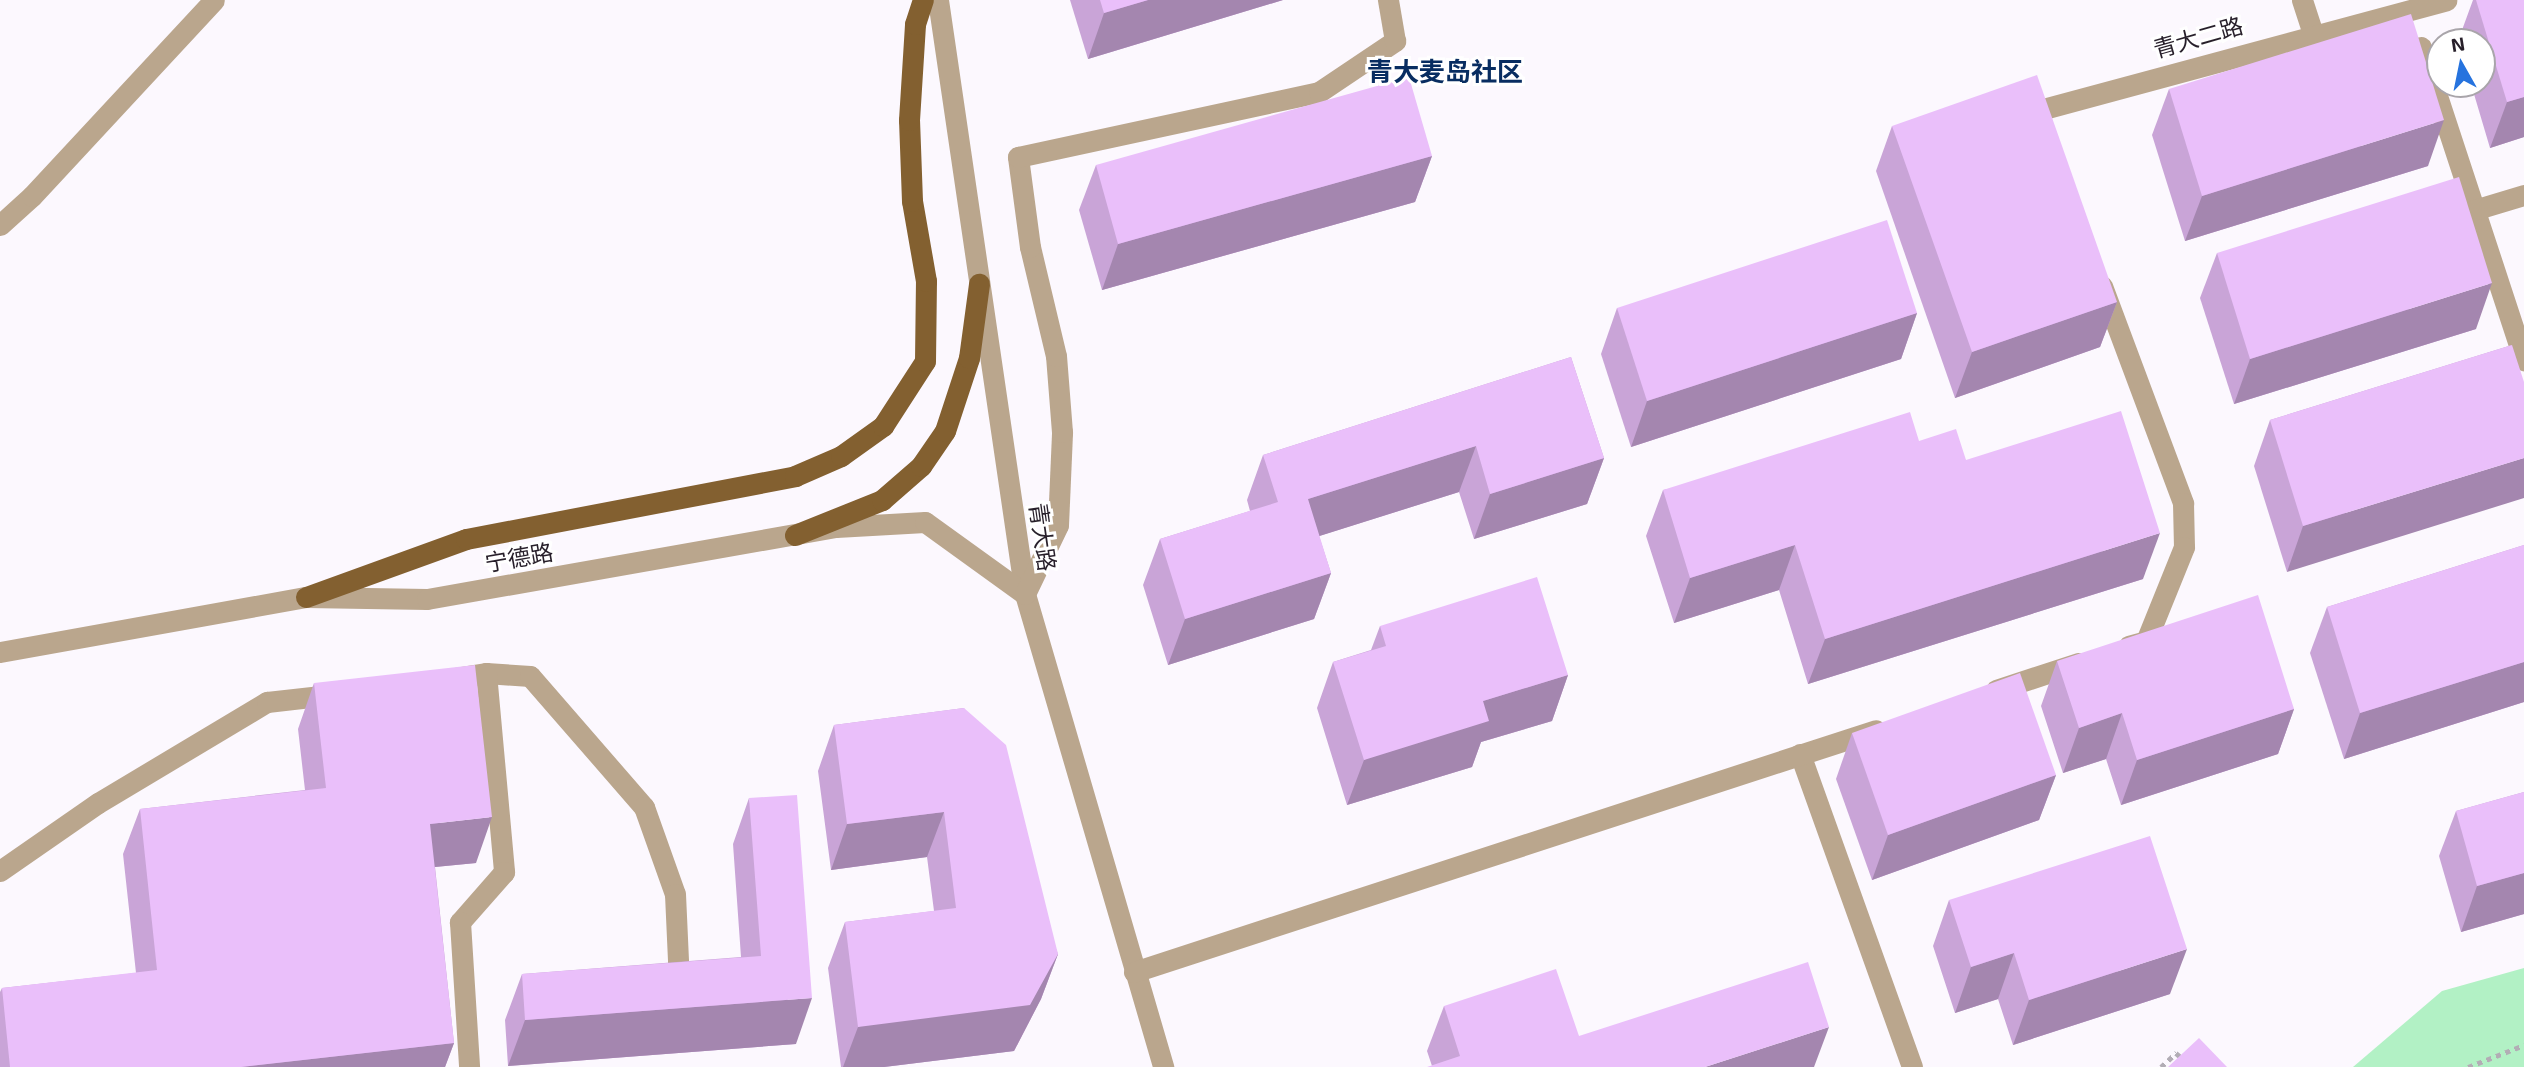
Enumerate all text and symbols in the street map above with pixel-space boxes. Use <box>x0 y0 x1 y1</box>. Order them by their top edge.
street label: 青大二路 <box>2150 11 2246 63</box>
north arrow <box>2426 28 2496 98</box>
text: N <box>2449 31 2467 56</box>
district label: 青大麦岛社区 <box>1367 55 1523 87</box>
street label: 青大路 <box>1025 501 1061 573</box>
street label: 宁德路 <box>483 537 555 577</box>

